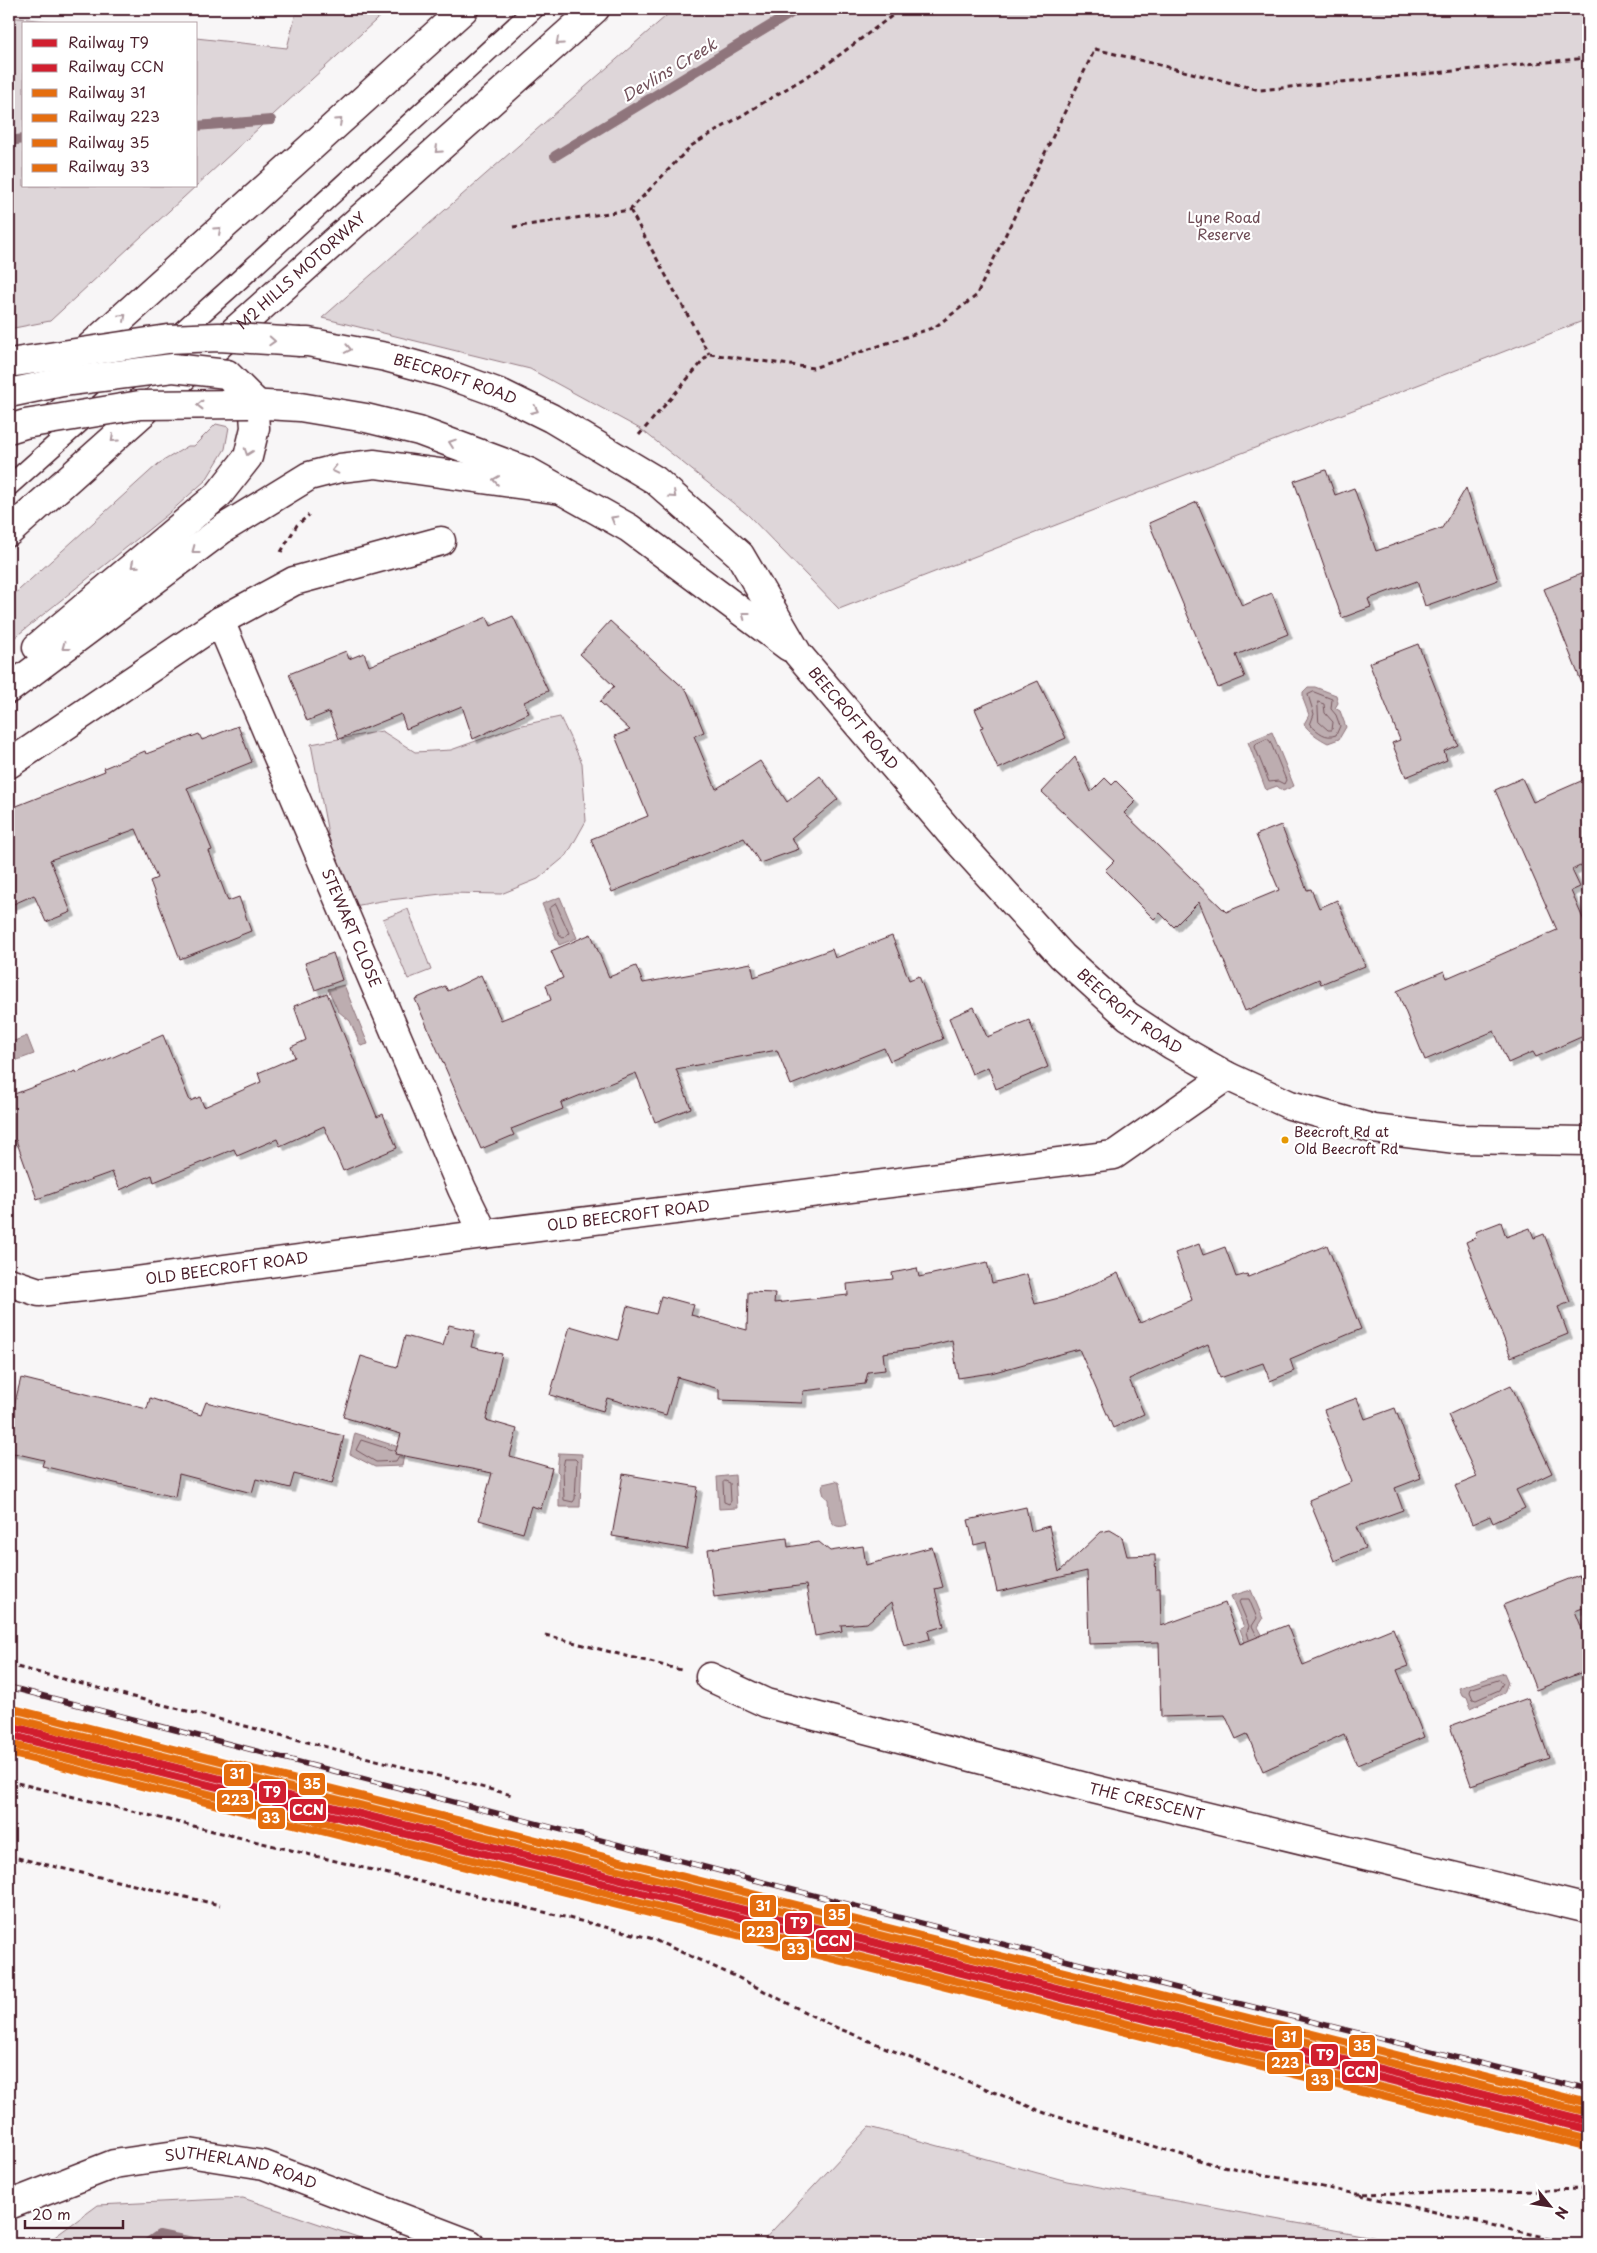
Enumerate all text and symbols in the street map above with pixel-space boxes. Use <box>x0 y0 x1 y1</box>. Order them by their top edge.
legend <box>22 22 198 188</box>
text: Railway T9 <box>68 30 149 53</box>
water label: Devlins Creek <box>616 31 722 107</box>
one-way arrow <box>556 36 565 45</box>
text: Railway CCN <box>68 54 164 77</box>
text: Railway 31 <box>68 80 146 103</box>
text: Railway 223 <box>68 104 160 127</box>
one-way arrow <box>334 118 343 127</box>
text: Railway 35 <box>68 130 149 153</box>
one-way arrow <box>435 144 444 153</box>
text: Railway 33 <box>68 154 150 177</box>
park label: Lyne Road Reserve <box>1187 205 1261 245</box>
street label: M2 HILLS MOTORWAY <box>231 206 371 334</box>
one-way arrow <box>213 227 222 236</box>
one-way arrow <box>117 314 126 323</box>
one-way arrow <box>268 335 276 346</box>
one-way arrow <box>343 344 352 354</box>
street label: BEECROFT ROAD <box>391 347 521 410</box>
one-way arrow <box>196 399 204 410</box>
one-way arrow <box>530 404 539 414</box>
one-way arrow <box>110 433 119 442</box>
one-way arrow <box>449 439 457 449</box>
one-way arrow <box>244 447 254 456</box>
one-way arrow <box>330 464 339 475</box>
one-way arrow <box>491 476 500 486</box>
one-way arrow <box>667 490 676 499</box>
one-way arrow <box>610 516 619 526</box>
one-way arrow <box>191 544 201 553</box>
one-way arrow <box>131 560 140 568</box>
one-way arrow <box>742 612 751 620</box>
one-way arrow <box>61 641 71 650</box>
street label: BEECROFT ROAD <box>804 661 905 774</box>
street label: STEWART CLOSE <box>317 864 388 991</box>
street label: BEECROFT ROAD <box>1073 962 1187 1059</box>
place label: Beecroft Rd at Old Beecroft Rd <box>1294 1121 1399 1159</box>
marker: Beecroft Rd at Old Beecroft Rd <box>1280 1135 1290 1145</box>
street label: OLD BEECROFT ROAD <box>545 1193 711 1236</box>
street label: OLD BEECROFT ROAD <box>144 1245 310 1290</box>
line badge: 31 <box>223 1763 252 1787</box>
text: 31 <box>229 1763 245 1784</box>
line badge: 35 <box>298 1772 326 1796</box>
text: 35 <box>303 1773 321 1794</box>
street label: THE CRESCENT <box>1087 1775 1208 1826</box>
line badge: T9 <box>258 1780 287 1804</box>
text: T9 <box>263 1781 281 1802</box>
line badge: 223 <box>216 1789 254 1813</box>
text: 223 <box>221 1789 249 1810</box>
line badge: CCN <box>289 1798 327 1822</box>
text: CCN <box>292 1799 324 1820</box>
line badge: 33 <box>257 1807 286 1830</box>
text: 33 <box>262 1807 280 1828</box>
line badge: 31 <box>749 1894 777 1918</box>
text: 31 <box>755 1895 771 1916</box>
line badge: 35 <box>823 1903 851 1927</box>
text: 35 <box>828 1904 846 1925</box>
line badge: T9 <box>784 1912 813 1935</box>
text: T9 <box>790 1912 808 1933</box>
line badge: 223 <box>741 1920 779 1944</box>
text: 223 <box>746 1921 774 1942</box>
line badge: CCN <box>815 1929 853 1953</box>
text: CCN <box>818 1930 850 1951</box>
line badge: 33 <box>781 1938 810 1961</box>
text: 33 <box>787 1938 805 1959</box>
line badge: 31 <box>1274 2025 1303 2049</box>
text: 31 <box>1281 2026 1297 2047</box>
line badge: 35 <box>1348 2034 1376 2058</box>
text: 35 <box>1353 2035 1371 2056</box>
line badge: T9 <box>1310 2043 1339 2067</box>
text: T9 <box>1316 2044 1334 2065</box>
line badge: 223 <box>1266 2051 1304 2075</box>
text: 223 <box>1271 2052 1299 2073</box>
line badge: CCN <box>1341 2060 1379 2084</box>
text: CCN <box>1344 2061 1376 2082</box>
line badge: 33 <box>1305 2068 1334 2092</box>
text: 33 <box>1311 2069 1329 2090</box>
street label: SUTHERLAND ROAD <box>163 2140 321 2194</box>
north arrow <box>1524 2180 1574 2230</box>
scale bar <box>25 2198 122 2230</box>
text: 20 m <box>32 2202 71 2225</box>
text: N <box>1550 2203 1574 2223</box>

